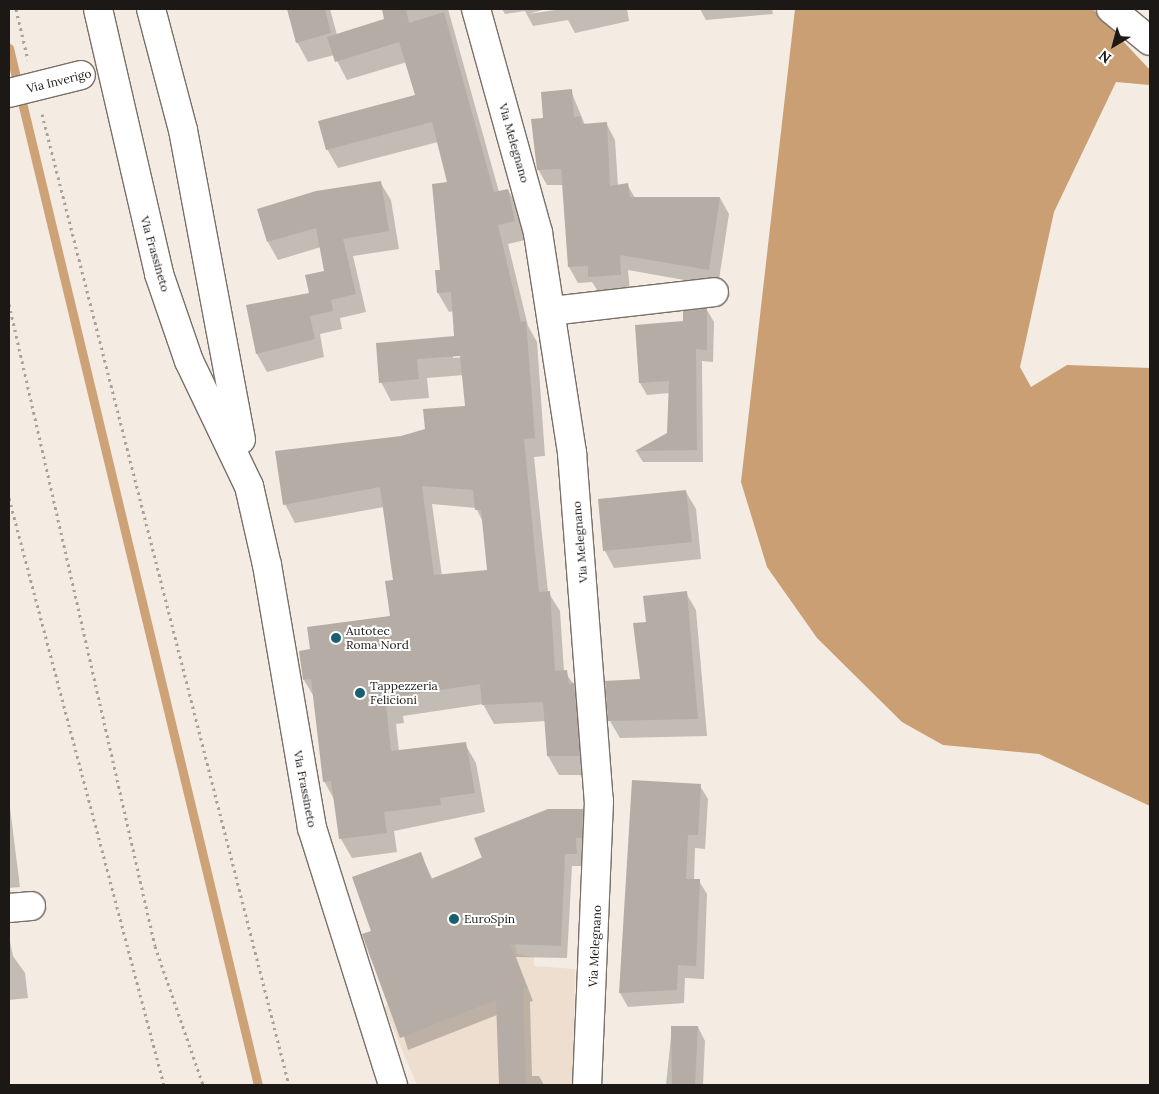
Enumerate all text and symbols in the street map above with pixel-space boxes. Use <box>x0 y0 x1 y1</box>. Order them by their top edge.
north arrow <box>1089 20 1139 70</box>
text: N <box>1095 47 1115 67</box>
street label: Via Inverigo <box>25 66 93 96</box>
street label: Via Melegnano <box>496 102 532 184</box>
street label: Via Frassineto <box>137 215 173 293</box>
street label: Via Melegnano <box>569 501 591 583</box>
place label: Autotec Roma Nord <box>346 624 409 652</box>
marker: Autotec Roma Nord <box>330 632 342 644</box>
place label: Tappezzeria Felicioni <box>370 679 438 707</box>
marker: Tappezzeria Felicioni <box>354 687 366 699</box>
street label: Via Frassineto <box>290 749 320 829</box>
street label: Via Melegnano <box>586 905 604 987</box>
place label: EuroSpin <box>464 912 515 926</box>
marker: EuroSpin <box>448 913 460 925</box>

